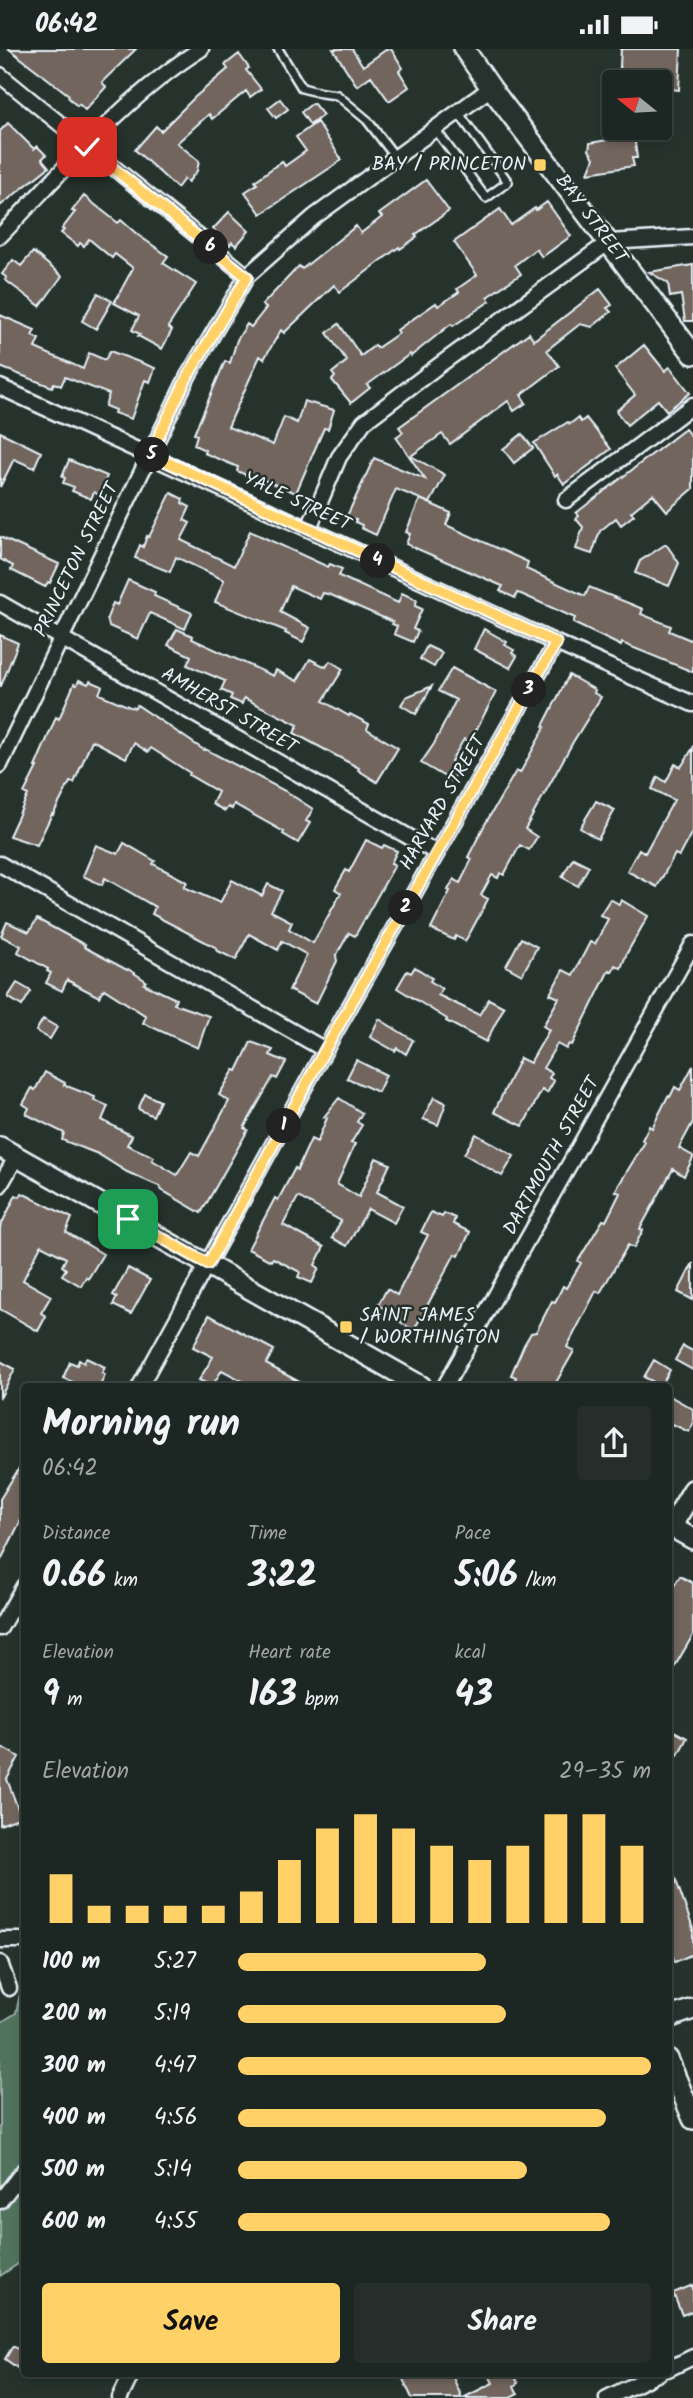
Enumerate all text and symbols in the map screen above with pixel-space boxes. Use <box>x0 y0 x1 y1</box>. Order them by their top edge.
text: 06:42 <box>35 4 98 46</box>
north arrow <box>602 70 672 140</box>
map controls <box>602 70 672 140</box>
pin <box>57 117 117 177</box>
icon: check <box>68 128 106 166</box>
place label: BAY / PRINCETON <box>372 150 526 180</box>
marker: BAY / PRINCETON <box>532 157 548 173</box>
street label: BAY STREET <box>547 168 636 272</box>
pin: 6 <box>194 229 228 265</box>
text: 6 <box>205 231 216 261</box>
pin: 5 <box>134 437 170 473</box>
text: 5 <box>147 439 156 469</box>
street label: YALE STREET <box>238 464 357 541</box>
street label: PRINCETON STREET <box>27 476 128 642</box>
pin: 4 <box>360 543 396 579</box>
text: 4 <box>372 545 383 575</box>
street label: AMHERST STREET <box>155 660 304 763</box>
pin: 3 <box>512 673 546 707</box>
text: 3 <box>523 674 534 704</box>
street label: HARVARD STREET <box>392 728 495 876</box>
pin: 2 <box>388 891 424 925</box>
text: 2 <box>400 892 411 922</box>
street label: DARTMOUTH STREET <box>496 1070 609 1241</box>
pin: 1 <box>266 1109 302 1143</box>
text: 1 <box>281 1110 286 1140</box>
pin <box>98 1189 158 1249</box>
icon: arrive <box>109 1200 147 1238</box>
place label: SAINT JAMES / WORTHINGTON <box>360 1301 500 1353</box>
marker: SAINT JAMES / WORTHINGTON <box>338 1319 354 1335</box>
text: Morning run <box>42 1395 240 1455</box>
button: share <box>577 1406 651 1480</box>
text: 06:42 <box>42 1451 98 1487</box>
text: Distance <box>42 1519 110 1549</box>
text: Time <box>248 1519 287 1549</box>
text: Pace <box>455 1519 491 1549</box>
text: 0.66 <box>42 1549 106 1605</box>
text: 3:22 <box>248 1549 317 1605</box>
text: 5:06 <box>455 1549 518 1605</box>
text: km <box>106 1566 138 1596</box>
text: /km <box>518 1566 556 1596</box>
text: Elevation <box>42 1638 114 1668</box>
text: Heart rate <box>248 1638 331 1668</box>
text: kcal <box>455 1638 486 1668</box>
text: 9 <box>42 1668 60 1724</box>
text: 163 <box>248 1668 297 1724</box>
text: 43 <box>455 1668 493 1724</box>
text: m <box>60 1685 82 1715</box>
text: bpm <box>297 1685 339 1715</box>
text: Elevation <box>42 1754 129 1790</box>
text: 29–35 m <box>559 1754 651 1790</box>
text: 100 m <box>42 1944 100 1980</box>
text: 5:27 <box>154 1944 196 1980</box>
text: 200 m <box>42 1996 107 2032</box>
text: 5:19 <box>154 1996 190 2032</box>
text: 300 m <box>42 2048 106 2084</box>
text: 4:47 <box>154 2048 196 2084</box>
text: 400 m <box>42 2100 106 2136</box>
text: 4:56 <box>154 2100 197 2136</box>
text: 500 m <box>42 2152 105 2188</box>
text: 5:14 <box>154 2152 192 2188</box>
text: 600 m <box>42 2204 106 2240</box>
text: 4:55 <box>154 2204 197 2240</box>
button: Save <box>42 2283 340 2363</box>
button: Share <box>354 2283 651 2363</box>

